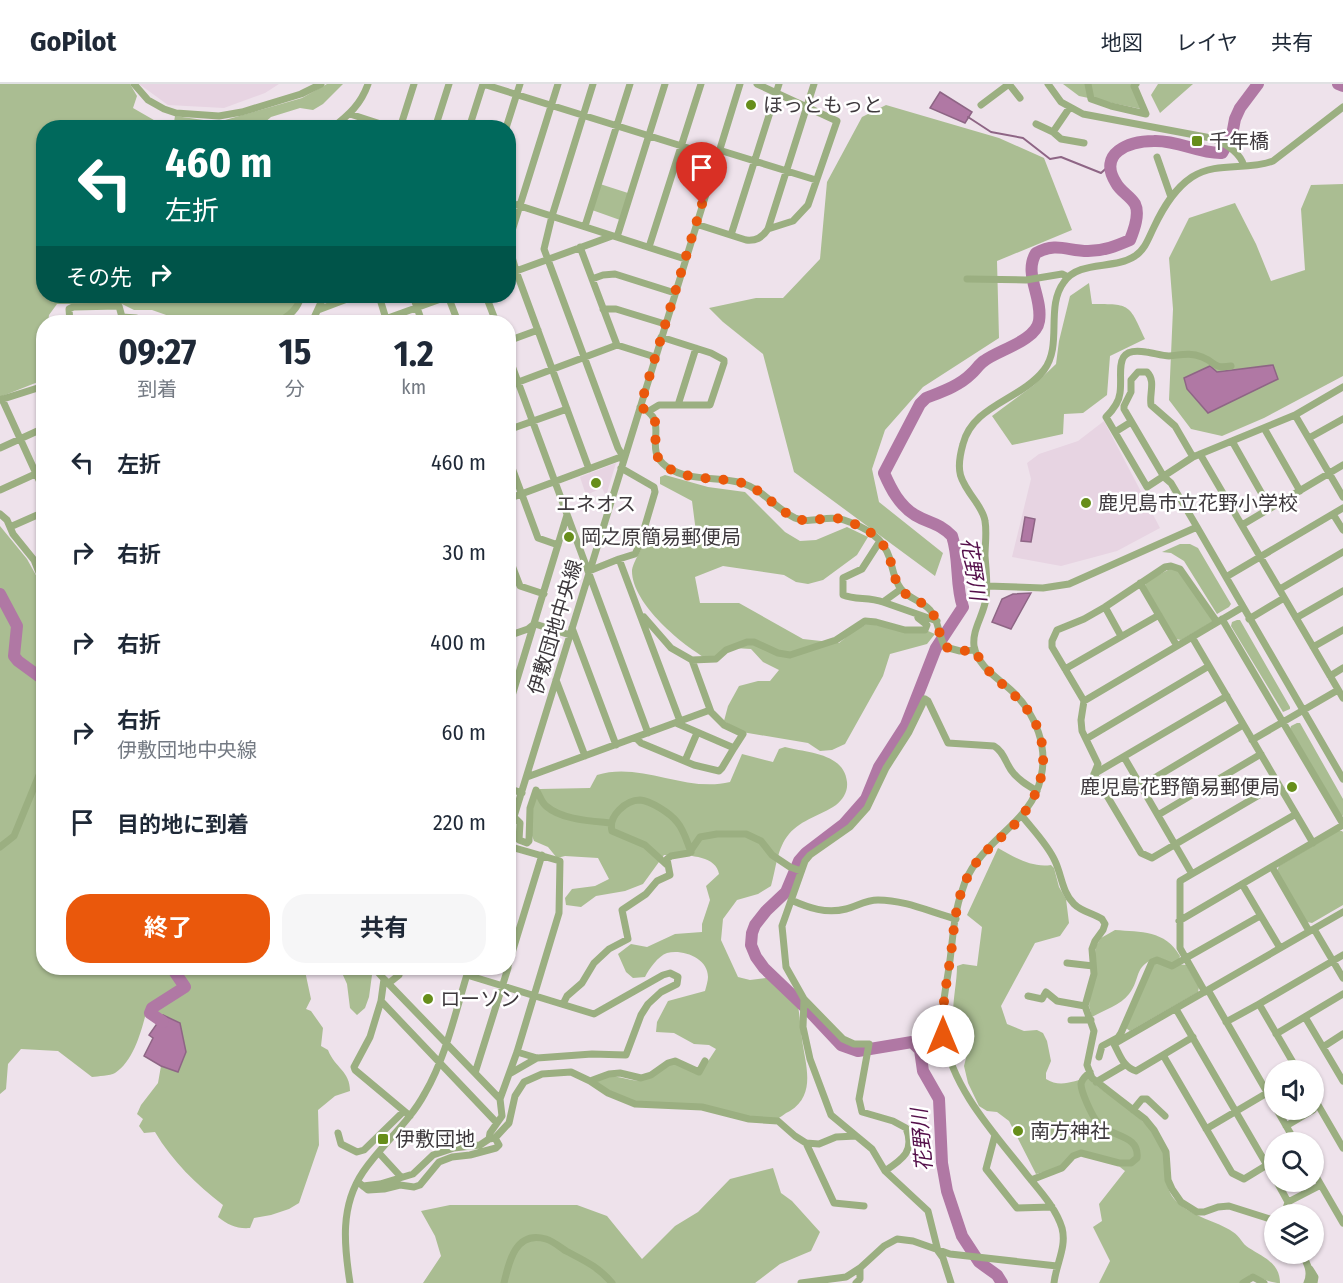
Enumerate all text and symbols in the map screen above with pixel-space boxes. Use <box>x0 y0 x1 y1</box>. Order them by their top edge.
text: GoPilot <box>30 25 116 58</box>
text: 地図 <box>1101 30 1143 56</box>
text: レイヤ <box>1176 30 1238 56</box>
text: 共有 <box>1271 30 1313 56</box>
place label: ほっともっと <box>763 93 883 117</box>
marker: ほっともっと <box>744 98 758 112</box>
place label: 千年橋 <box>1209 129 1269 153</box>
marker: 千年橋 <box>1190 134 1204 148</box>
text: 460 m <box>165 138 272 188</box>
pin <box>676 142 727 204</box>
icon: left <box>66 144 144 222</box>
icon: arrive <box>685 151 718 184</box>
text: 左折 <box>165 195 219 227</box>
icon: right <box>144 258 177 291</box>
text: その先 <box>66 264 132 291</box>
text: 09:27 <box>118 330 196 374</box>
text: 15 <box>279 330 311 374</box>
text: 1.2 <box>394 332 434 376</box>
text: km <box>401 375 426 399</box>
text: 到着 <box>137 377 177 401</box>
text: 分 <box>285 377 305 401</box>
icon: left <box>66 446 99 479</box>
text: 460 m <box>431 449 486 476</box>
text: 左折 <box>117 451 161 478</box>
marker: エネオス <box>589 476 603 490</box>
place label: 鹿児島市立花野小学校 <box>1098 491 1298 515</box>
place label: エネオス <box>556 492 636 516</box>
marker: 鹿児島市立花野小学校 <box>1079 496 1093 510</box>
place label: 岡之原簡易郵便局 <box>581 525 741 549</box>
marker: 岡之原簡易郵便局 <box>562 530 576 544</box>
icon: right <box>66 536 99 569</box>
water label: 花野川 <box>955 536 991 604</box>
text: 30 m <box>443 539 486 566</box>
text: 右折 <box>117 541 161 568</box>
street label: 伊敷団地中央線 <box>523 557 587 697</box>
icon: right <box>66 626 99 659</box>
text: 400 m <box>430 629 486 656</box>
text: 右折 <box>117 631 161 658</box>
text: 右折 <box>117 707 161 734</box>
icon: right <box>66 716 99 749</box>
text: 60 m <box>442 719 486 746</box>
text: 伊敷団地中央線 <box>117 738 257 762</box>
place label: 鹿児島花野簡易郵便局 <box>1080 775 1280 799</box>
marker: 鹿児島花野簡易郵便局 <box>1285 780 1299 794</box>
icon: arrive <box>66 806 99 839</box>
text: 220 m <box>433 809 486 836</box>
text: 目的地に到着 <box>117 811 249 838</box>
button: 終了 <box>66 894 270 963</box>
button: 共有 <box>282 894 486 963</box>
place label: ローソン <box>440 987 520 1011</box>
marker: ローソン <box>421 992 435 1006</box>
position arrow <box>911 1004 975 1068</box>
map controls <box>1264 1060 1324 1264</box>
button: sound <box>1264 1060 1324 1120</box>
water label: 花野川 <box>906 1105 938 1173</box>
place label: 南方神社 <box>1030 1119 1110 1143</box>
marker: 南方神社 <box>1011 1124 1025 1138</box>
place label: 伊敷団地 <box>395 1127 475 1151</box>
marker: 伊敷団地 <box>376 1132 390 1146</box>
button: search <box>1264 1132 1324 1192</box>
button: layers <box>1264 1204 1324 1264</box>

